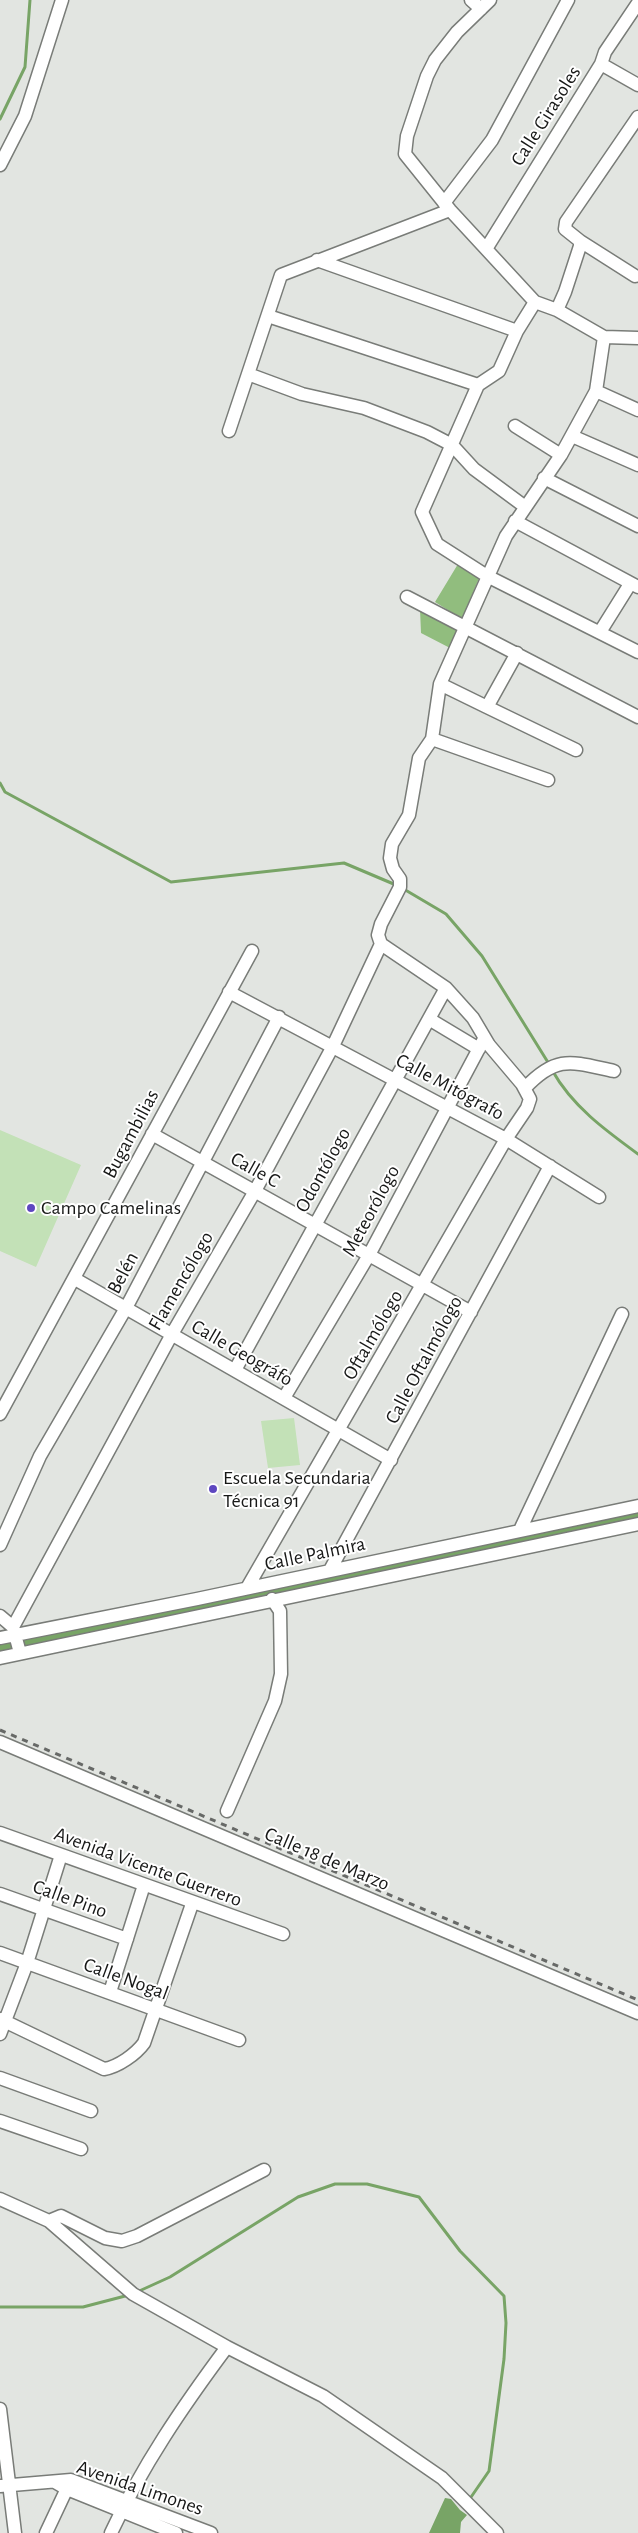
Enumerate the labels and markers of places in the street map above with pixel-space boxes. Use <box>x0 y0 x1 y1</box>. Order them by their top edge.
place label: Campo Camelinas <box>41 1196 181 1220</box>
marker: Campo Camelinas <box>25 1202 37 1214</box>
place label: Escuela Secundaria Técnica 91 <box>223 1466 371 1513</box>
marker: Escuela Secundaria Técnica 91 <box>207 1483 219 1495</box>

